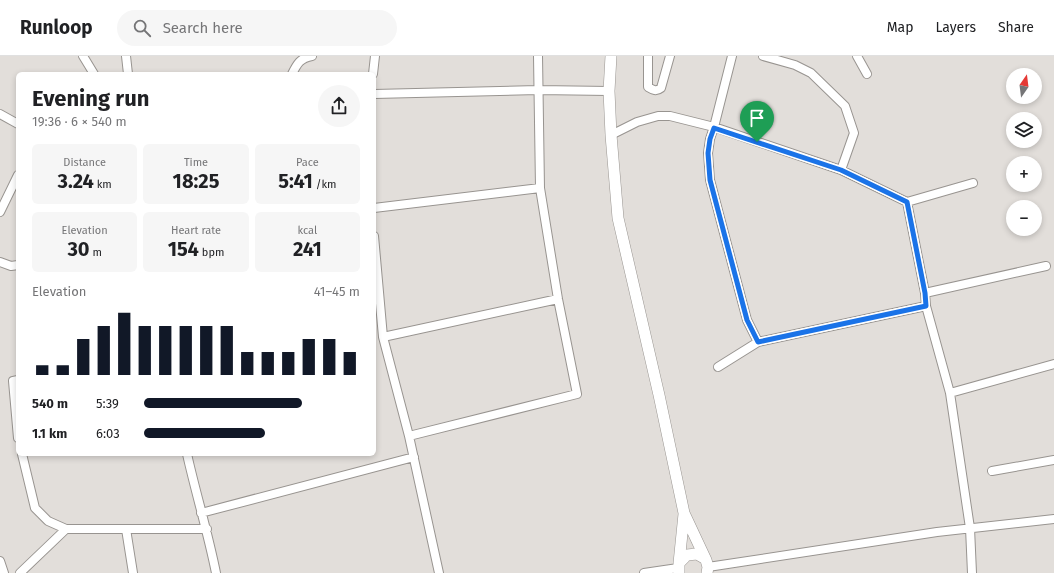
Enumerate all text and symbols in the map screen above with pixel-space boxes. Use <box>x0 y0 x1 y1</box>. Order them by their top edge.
search box <box>117 10 397 46</box>
text: Runloop <box>20 16 93 39</box>
icon: search <box>131 17 153 39</box>
text: Search here <box>163 19 243 37</box>
text: Map <box>887 19 913 36</box>
text: Layers <box>935 19 976 36</box>
text: Share <box>998 19 1034 36</box>
north arrow <box>1006 68 1042 104</box>
map controls <box>1006 68 1042 236</box>
text: Evening run <box>32 85 149 112</box>
button: share <box>318 85 360 127</box>
pin <box>740 101 774 142</box>
icon: arrive <box>746 107 768 129</box>
button: layers <box>1006 112 1042 148</box>
text: 19:36 · 6 × 540 m <box>32 114 127 129</box>
text: Distance <box>63 156 106 169</box>
text: Time <box>184 156 208 169</box>
text: Pace <box>296 156 319 169</box>
button: + <box>1006 156 1042 192</box>
text: 3.24 <box>58 169 94 193</box>
text: 18:25 <box>173 169 219 193</box>
text: 5:41 <box>278 169 313 193</box>
text: km <box>94 178 112 191</box>
text: /km <box>313 178 336 191</box>
button: − <box>1006 200 1042 236</box>
text: Elevation <box>62 224 108 237</box>
text: Heart rate <box>171 224 221 237</box>
text: kcal <box>297 224 317 237</box>
text: 30 <box>67 237 90 261</box>
text: 154 <box>168 237 199 261</box>
text: 241 <box>293 237 322 261</box>
text: m <box>90 246 102 259</box>
text: bpm <box>199 246 224 259</box>
text: Elevation <box>32 284 86 299</box>
text: 41–45 m <box>314 284 360 299</box>
text: 540 m <box>32 396 68 411</box>
text: 5:39 <box>96 396 119 411</box>
text: 1.1 km <box>32 426 67 441</box>
text: 6:03 <box>96 426 120 441</box>

